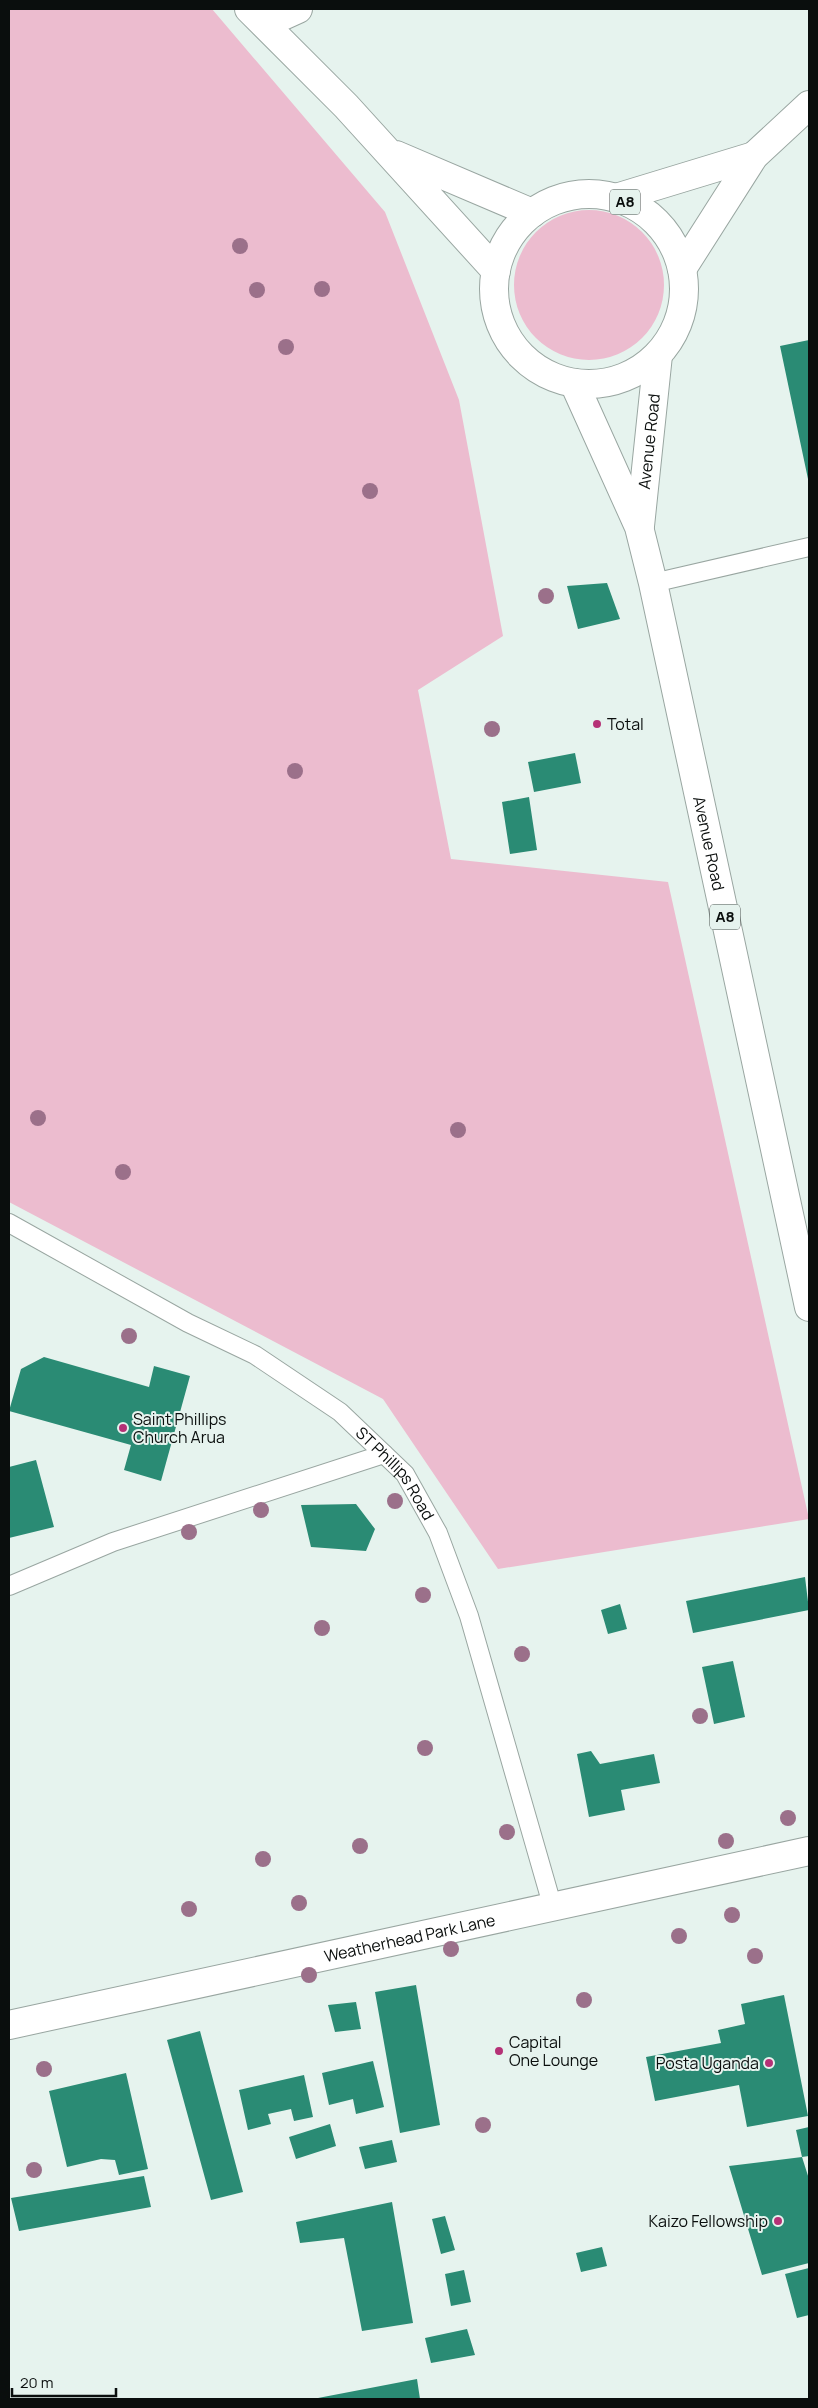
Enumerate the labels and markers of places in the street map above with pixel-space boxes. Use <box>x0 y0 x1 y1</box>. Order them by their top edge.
place label: Total <box>607 713 644 735</box>
marker: Total <box>591 718 603 730</box>
place label: Saint Phillips Church Arua <box>133 1408 227 1448</box>
marker: Saint Phillips Church Arua <box>117 1422 129 1434</box>
place label: Capital One Lounge <box>509 2031 598 2071</box>
marker: Capital One Lounge <box>493 2045 505 2057</box>
place label: Posta Uganda <box>656 2052 759 2074</box>
marker: Posta Uganda <box>763 2057 775 2069</box>
place label: Kaizo Fellowship <box>649 2210 768 2232</box>
marker: Kaizo Fellowship <box>772 2215 784 2227</box>

